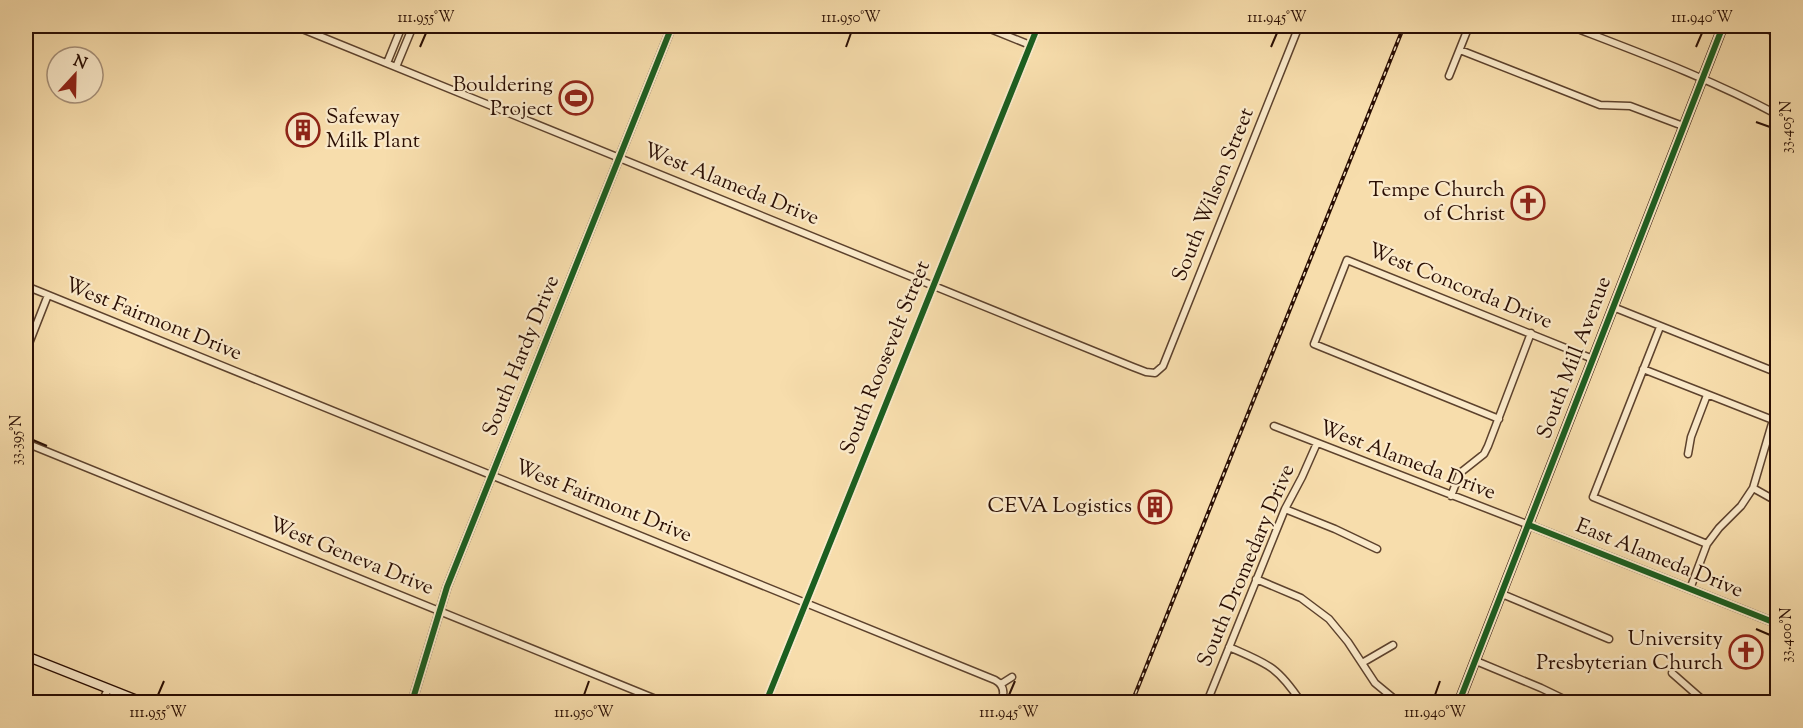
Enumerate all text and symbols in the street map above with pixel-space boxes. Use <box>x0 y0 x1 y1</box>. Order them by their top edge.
text: 111.955°W <box>397 8 455 29</box>
text: 111.950°W <box>821 8 881 29</box>
text: 111.945°W <box>1247 8 1307 29</box>
text: 111.940°W <box>1671 8 1733 29</box>
north arrow <box>45 45 105 105</box>
text: N <box>69 50 90 77</box>
place label: Bouldering Project <box>453 71 553 125</box>
sports icon: Bouldering Project <box>558 80 594 116</box>
text: 33.405°N <box>1777 101 1798 153</box>
place label: Safeway Milk Plant <box>326 103 420 157</box>
street label: South Wilson Street <box>1165 104 1263 286</box>
building icon: Safeway Milk Plant <box>285 112 321 148</box>
street label: West Alameda Drive <box>639 136 823 234</box>
place label: Tempe Church of Christ <box>1368 176 1505 230</box>
church icon: Tempe Church of Christ <box>1510 185 1546 221</box>
street label: West Concorda Drive <box>1363 236 1557 338</box>
street label: South Roosevelt Street <box>833 256 939 460</box>
street label: West Fairmont Drive <box>60 271 246 369</box>
street label: South Hardy Drive <box>476 271 568 441</box>
street label: South Mill Avenue <box>1530 272 1620 444</box>
street label: West Alameda Drive <box>1314 413 1500 509</box>
text: 33.395°N <box>7 415 28 465</box>
street label: West Fairmont Drive <box>510 453 696 551</box>
street label: South Dromedary Drive <box>1191 460 1303 672</box>
building icon: CEVA Logistics <box>1137 489 1173 525</box>
place label: CEVA Logistics <box>987 492 1132 522</box>
street label: West Geneva Drive <box>264 510 438 604</box>
street label: East Alameda Drive <box>1571 512 1747 606</box>
text: 33.400°N <box>1777 608 1798 662</box>
place label: University Presbyterian Church <box>1536 625 1724 679</box>
church icon: University Presbyterian Church <box>1728 634 1764 670</box>
text: 111.955°W <box>129 703 187 724</box>
text: 111.950°W <box>554 703 614 724</box>
text: 111.945°W <box>979 703 1039 724</box>
text: 111.940°W <box>1404 703 1466 724</box>

